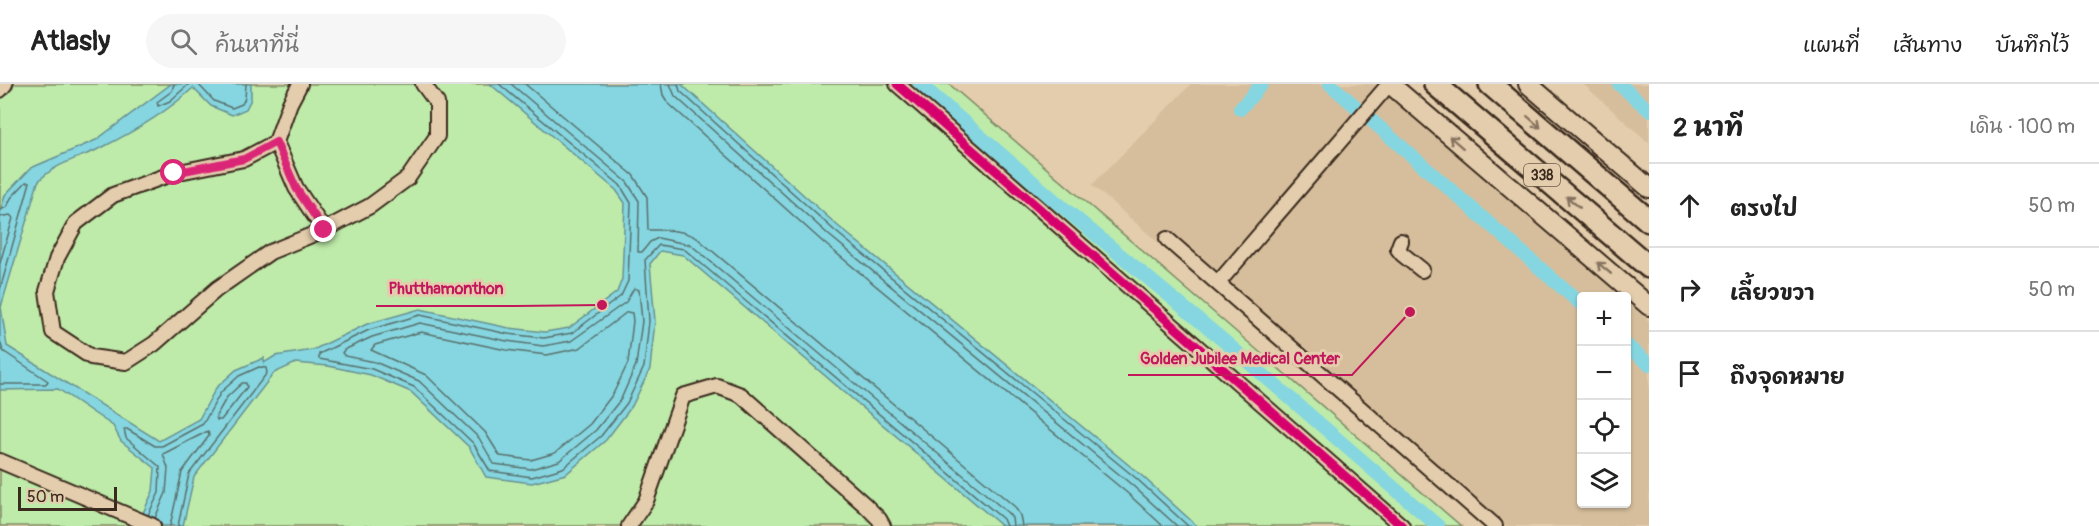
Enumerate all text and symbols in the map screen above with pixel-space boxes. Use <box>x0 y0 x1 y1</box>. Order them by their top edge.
search box <box>146 14 566 68</box>
text: Atlasly <box>30 24 110 59</box>
icon: search <box>167 25 200 58</box>
text: ค้นหาที่นี่ <box>215 31 299 59</box>
text: แผนที่ <box>1803 32 1860 59</box>
text: เส้นทาง <box>1893 32 1962 59</box>
text: บันทึกไว้ <box>1995 32 2069 59</box>
text: 2 นาที <box>1673 112 1743 144</box>
text: เดิน · 100 m <box>1969 114 2075 139</box>
one-way arrow <box>1526 115 1541 129</box>
one-way arrow <box>1449 135 1464 149</box>
route start <box>160 159 186 185</box>
road number: 338 <box>1524 164 1560 186</box>
icon: ahead <box>1673 189 1706 222</box>
text: 50 m <box>2028 193 2075 218</box>
one-way arrow <box>1565 195 1581 208</box>
text: ตรงไป <box>1730 195 1798 223</box>
route end <box>310 216 336 242</box>
one-way arrow <box>1596 262 1612 275</box>
callout: Phutthamonthon <box>376 272 515 306</box>
icon: right <box>1673 273 1706 306</box>
text: 50 m <box>2028 277 2075 302</box>
text: Phutthamonthon <box>388 279 504 299</box>
text: เลี้ยวขวา <box>1730 279 1814 307</box>
map controls <box>1577 292 1631 508</box>
button: + <box>1577 292 1631 346</box>
callout: Golden Jubilee Medical Center <box>1128 341 1352 375</box>
button: − <box>1577 346 1631 400</box>
text: Golden Jubilee Medical Center <box>1140 349 1340 369</box>
icon: arrive <box>1673 357 1706 390</box>
text: ถึงจุดหมาย <box>1730 363 1845 391</box>
button: locate <box>1577 400 1631 454</box>
button: layers <box>1577 454 1631 508</box>
scale bar <box>18 484 117 512</box>
text: 50 m <box>27 487 64 507</box>

